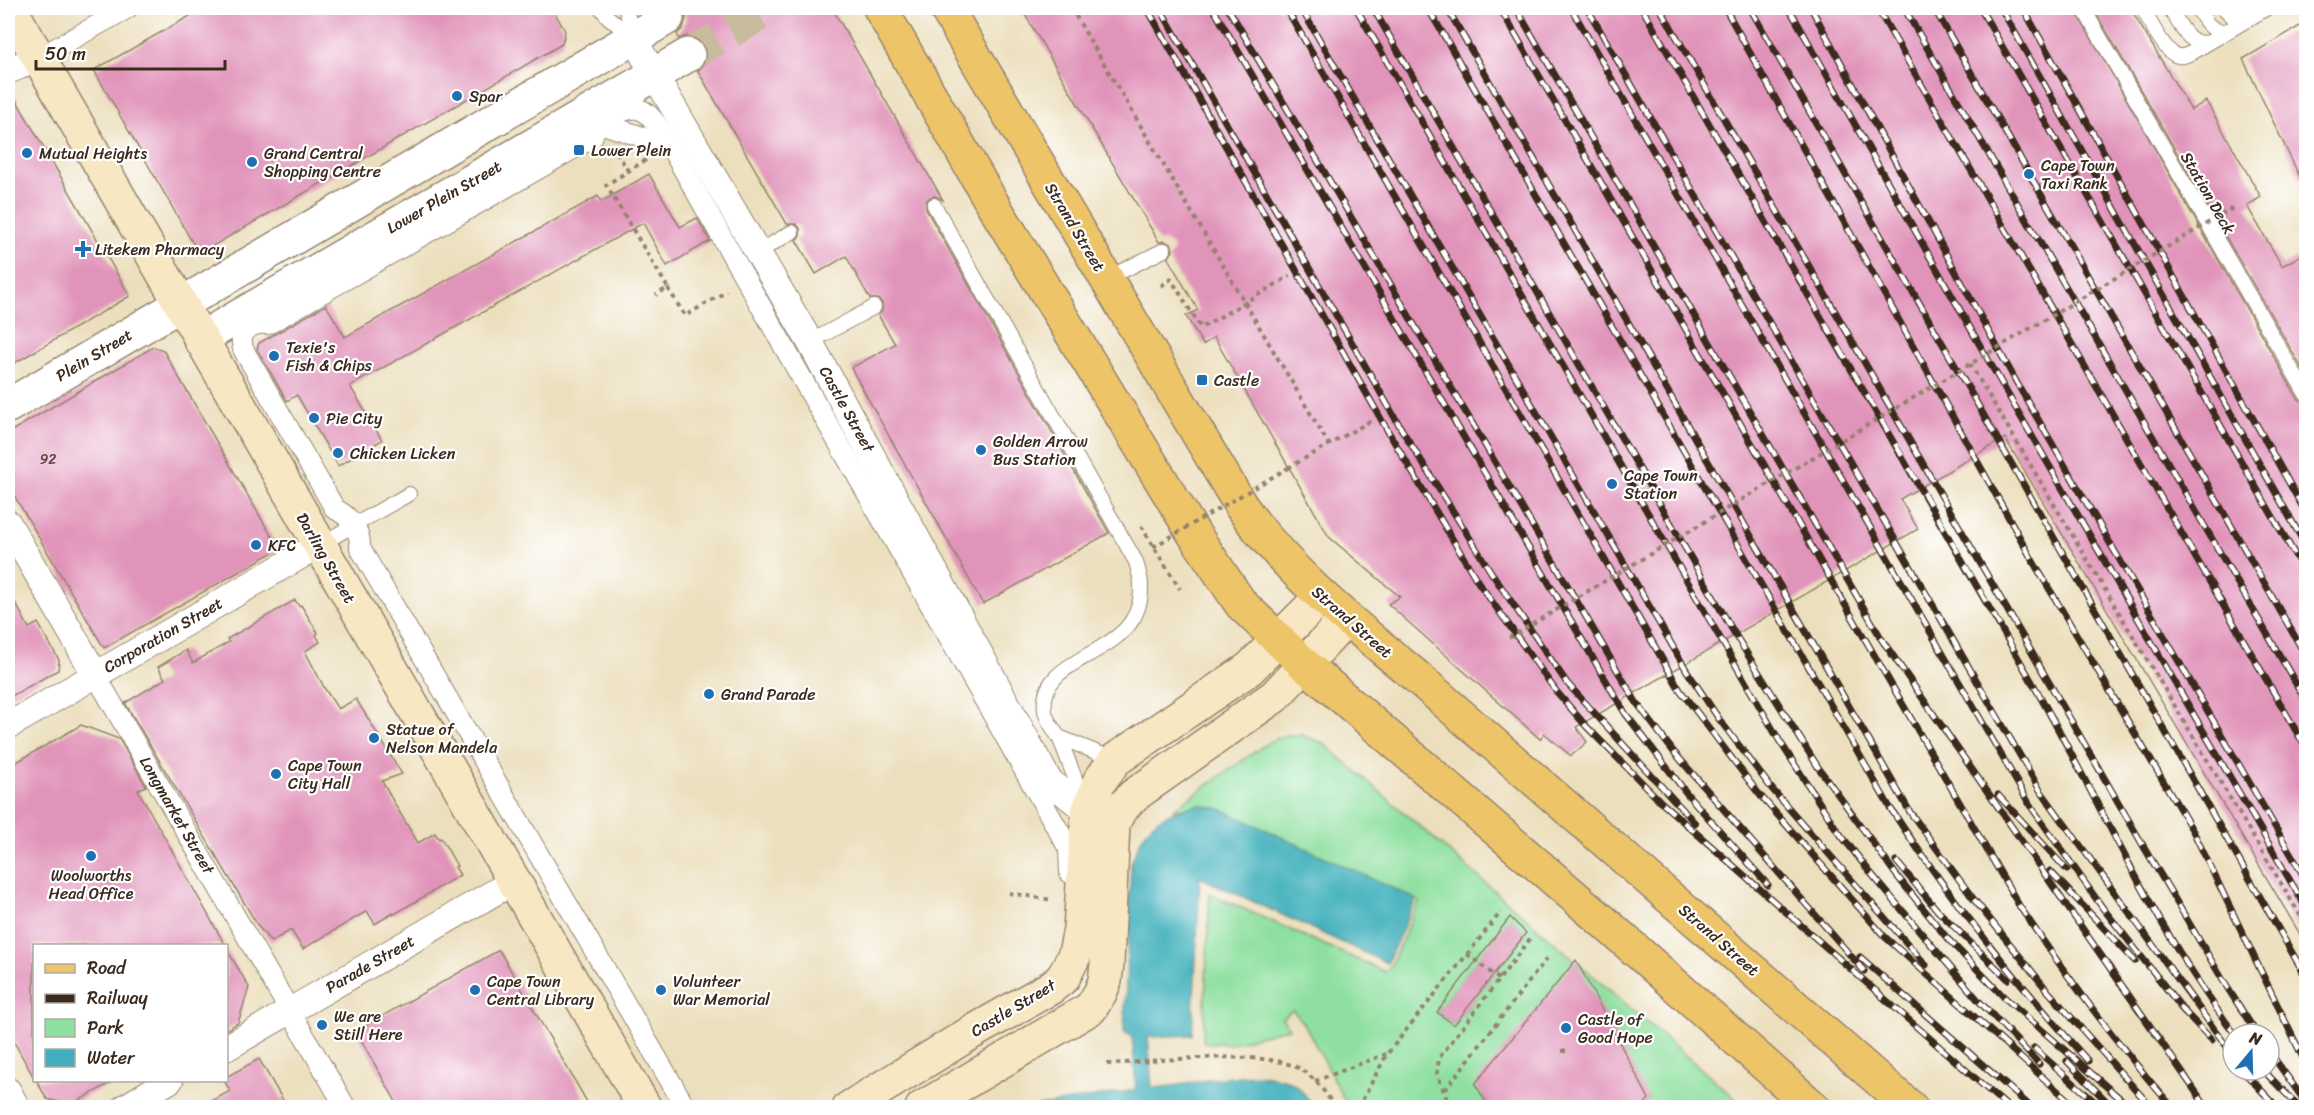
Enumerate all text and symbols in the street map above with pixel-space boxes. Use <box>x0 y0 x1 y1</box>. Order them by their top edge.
scale bar <box>36 33 225 71</box>
text: 50 m <box>45 38 86 70</box>
place label: Spar <box>469 82 504 111</box>
marker: Spar <box>450 89 464 103</box>
place label: Lower Plein <box>591 136 672 165</box>
place label: Mutual Heights <box>39 139 147 168</box>
place label: Grand Central Shopping Centre <box>264 139 381 186</box>
marker: Lower Plein <box>572 143 586 157</box>
marker: Mutual Heights <box>20 146 34 160</box>
street label: Station Deck <box>2173 146 2244 240</box>
place label: Cape Town Taxi Rank <box>2041 151 2115 198</box>
street label: Lower Plein Street <box>381 152 507 242</box>
marker: Grand Central Shopping Centre <box>245 155 259 169</box>
marker: Cape Town Taxi Rank <box>2022 167 2036 181</box>
street label: Strand Street <box>1037 177 1113 277</box>
place label: Litekem Pharmacy <box>95 235 225 264</box>
marker: Litekem Pharmacy <box>76 242 90 256</box>
street label: Plein Street <box>50 321 138 389</box>
place label: Texie's Fish & Chips <box>286 333 373 380</box>
marker: Texie's Fish & Chips <box>267 349 281 363</box>
street label: Castle Street <box>811 360 883 458</box>
place label: Castle <box>1214 366 1259 395</box>
marker: Castle <box>1195 373 1209 387</box>
place label: Pie City <box>326 404 383 433</box>
marker: Pie City <box>307 411 321 425</box>
place label: Golden Arrow Bus Station <box>993 427 1088 474</box>
place label: Chicken Licken <box>350 439 456 468</box>
marker: Golden Arrow Bus Station <box>974 443 988 457</box>
marker: Chicken Licken <box>331 446 345 460</box>
house number: 92 <box>40 447 56 472</box>
place label: Cape Town Station <box>1624 461 1698 508</box>
marker: Cape Town Station <box>1605 477 1619 491</box>
street label: Darling Street <box>288 507 364 609</box>
place label: KFC <box>268 531 296 560</box>
marker: KFC <box>249 538 263 552</box>
street label: Strand Street <box>1305 578 1399 666</box>
street label: Corporation Street <box>98 589 228 681</box>
place label: Grand Parade <box>721 680 815 709</box>
marker: Grand Parade <box>702 687 716 701</box>
place label: Statue of Nelson Mandela <box>386 715 498 762</box>
marker: Statue of Nelson Mandela <box>367 731 381 745</box>
street label: Longmarket Street <box>131 750 223 880</box>
place label: Cape Town City Hall <box>288 751 362 798</box>
marker: Cape Town City Hall <box>269 767 283 781</box>
marker: Woolworths Head Office <box>84 849 98 863</box>
place label: Woolworths Head Office <box>49 861 134 908</box>
street label: Strand Street <box>1672 896 1766 984</box>
street label: Parade Street <box>320 927 420 1001</box>
legend <box>33 944 228 1082</box>
text: Road <box>87 952 127 984</box>
place label: Cape Town Central Library <box>487 967 595 1014</box>
place label: Volunteer War Memorial <box>673 967 770 1014</box>
street label: Castle Street <box>965 971 1062 1045</box>
text: Railway <box>87 982 149 1014</box>
marker: Cape Town Central Library <box>468 983 482 997</box>
marker: Volunteer War Memorial <box>654 983 668 997</box>
place label: We are Still Here <box>334 1002 403 1049</box>
place label: Castle of Good Hope <box>1578 1005 1653 1052</box>
text: Park <box>87 1012 124 1044</box>
marker: We are Still Here <box>315 1018 329 1032</box>
marker: Castle of Good Hope <box>1559 1021 1573 1035</box>
north arrow <box>2221 1022 2281 1082</box>
text: N <box>2245 1022 2267 1054</box>
text: Water <box>87 1042 136 1074</box>

